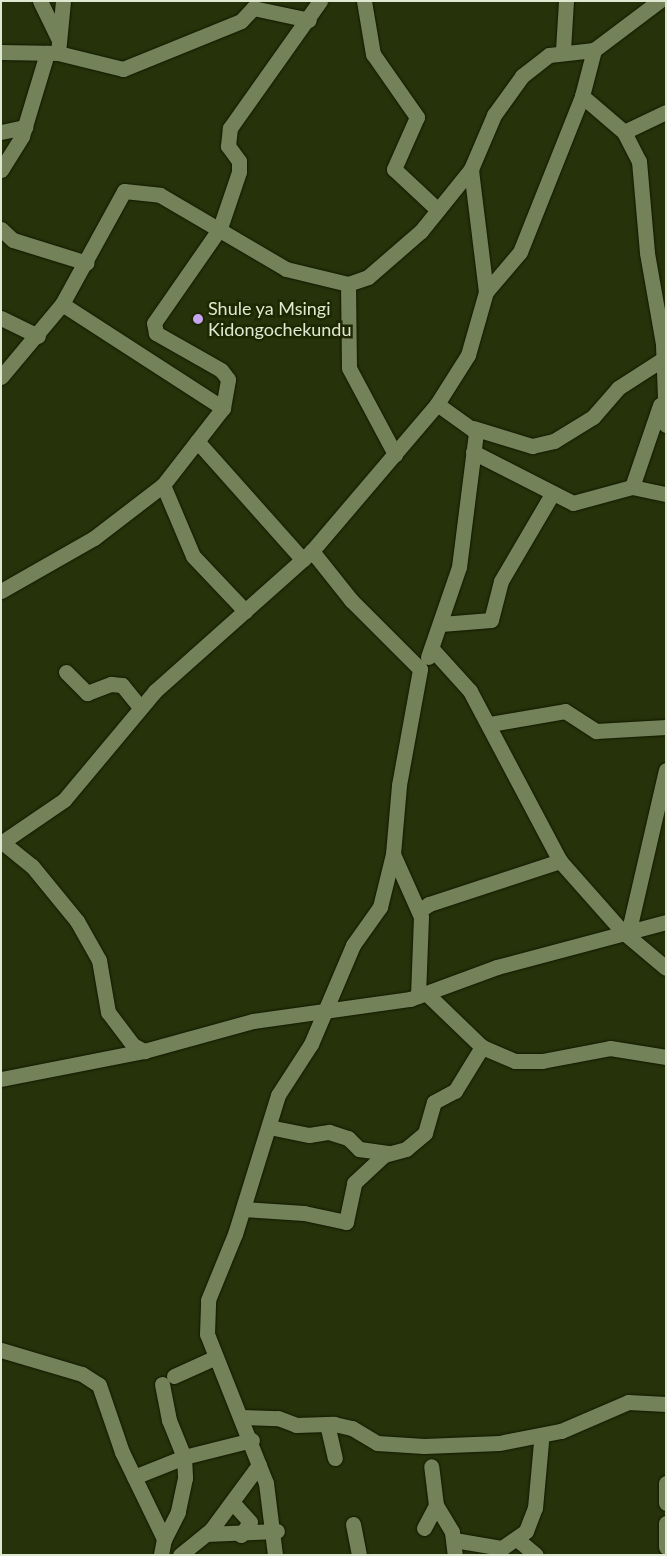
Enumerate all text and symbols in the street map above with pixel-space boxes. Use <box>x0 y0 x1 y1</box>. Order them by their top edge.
place label: Shule ya Msingi Kidongochekundu <box>208 298 351 340</box>
marker: Shule ya Msingi Kidongochekundu <box>192 313 204 325</box>

